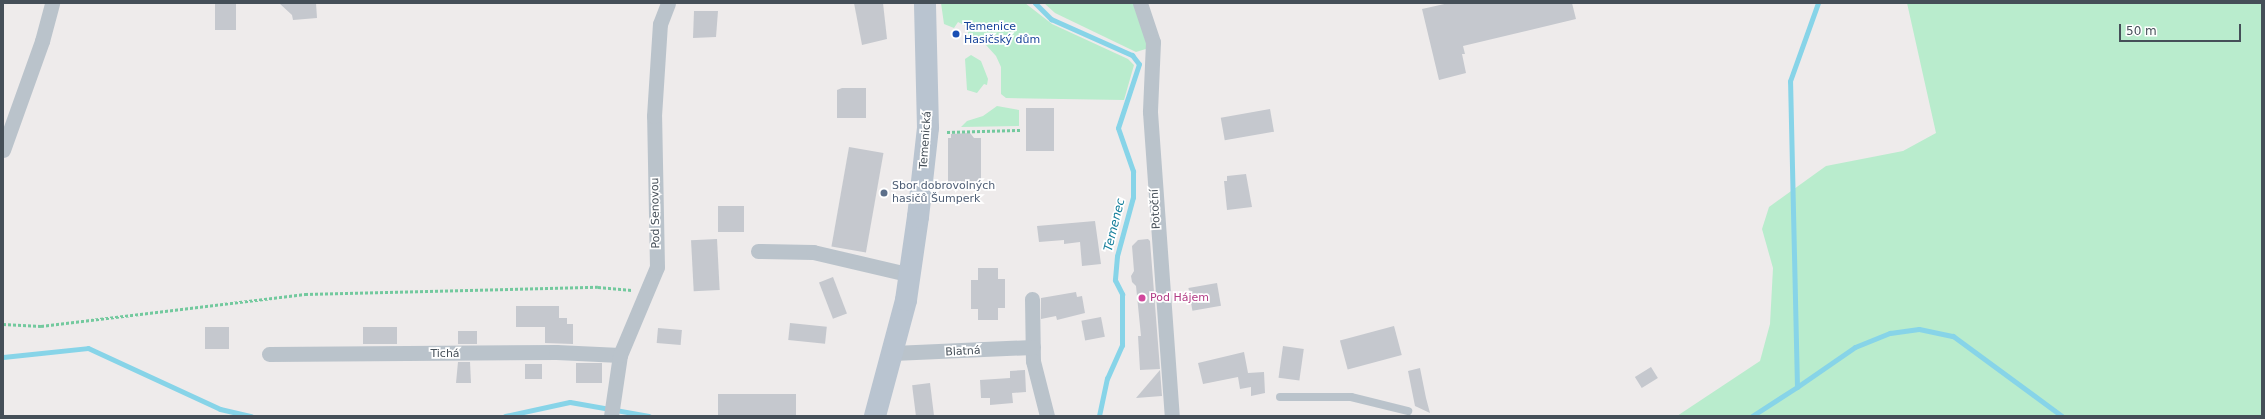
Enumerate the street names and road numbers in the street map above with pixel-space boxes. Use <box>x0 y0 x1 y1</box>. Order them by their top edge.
street label: Temenická <box>917 111 935 169</box>
street label: Pod Senovou <box>649 177 663 249</box>
street label: Potoční <box>1148 189 1164 229</box>
street label: Blatná <box>945 344 981 360</box>
street label: Tichá <box>430 347 460 361</box>

